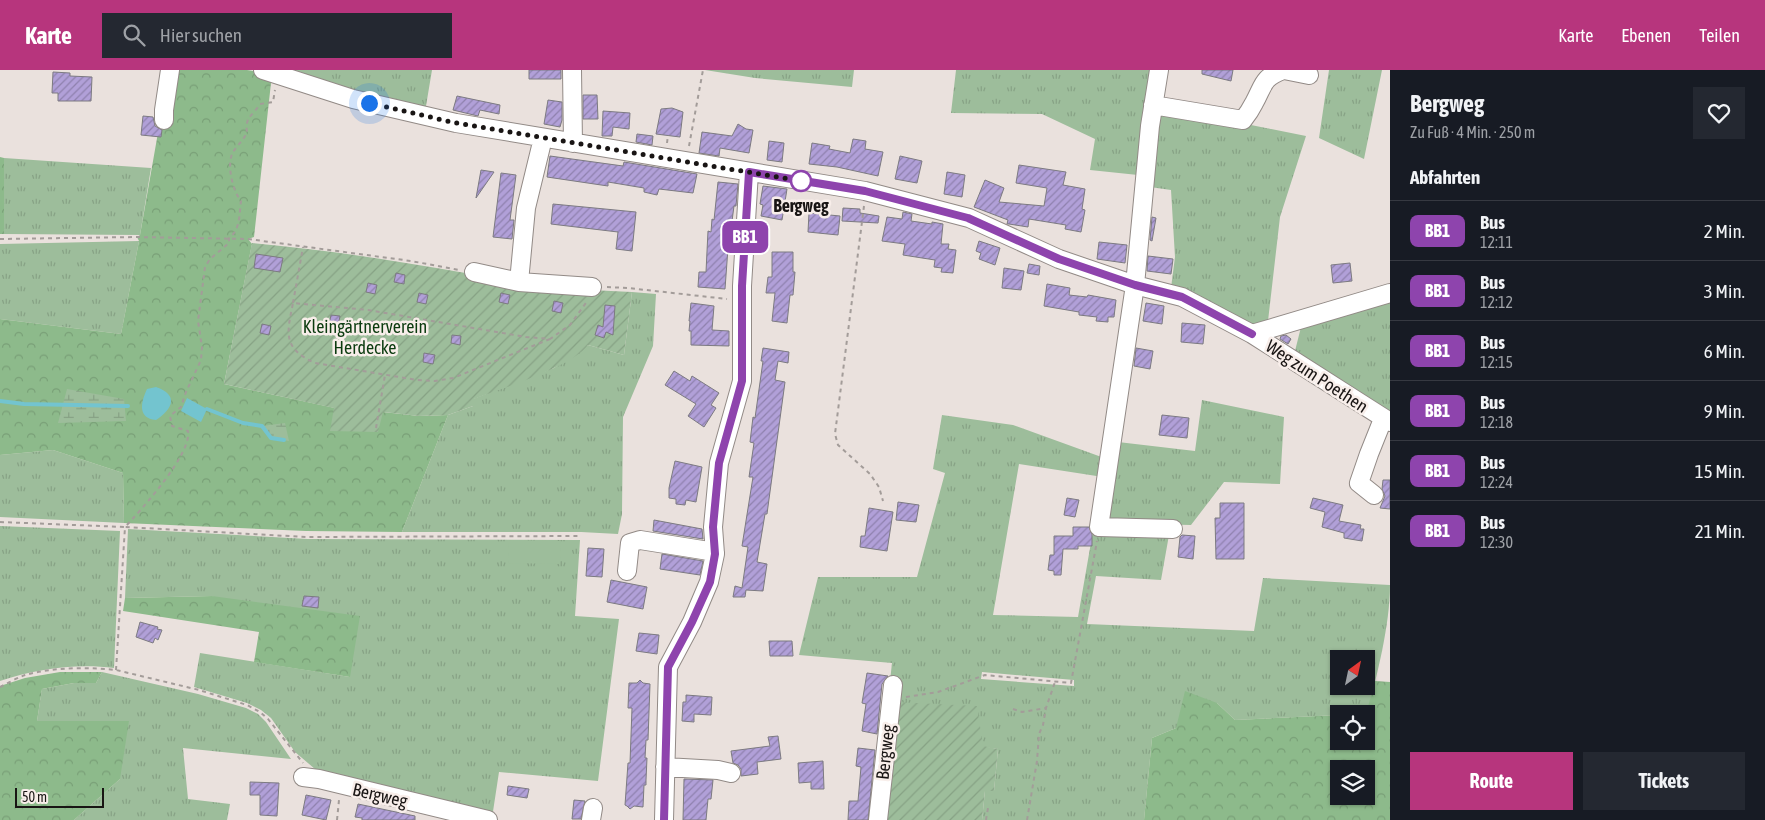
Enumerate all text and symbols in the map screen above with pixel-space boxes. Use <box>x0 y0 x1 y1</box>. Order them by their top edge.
search box <box>102 13 452 58</box>
icon: search <box>120 21 148 49</box>
text: Karte <box>25 22 72 49</box>
text: Hier suchen <box>160 24 242 46</box>
text: Karte <box>1558 25 1593 46</box>
text: Ebenen <box>1621 25 1671 46</box>
text: Teilen <box>1699 25 1740 46</box>
button: heart <box>1693 87 1745 139</box>
text: Bergweg <box>1410 90 1484 117</box>
your location <box>357 91 382 116</box>
text: Zu Fuß · 4 Min. · 250 m <box>1410 123 1535 141</box>
text: Abfahrten <box>1410 166 1480 188</box>
marker: Bergweg <box>790 170 812 192</box>
place label: Bergweg <box>773 195 829 216</box>
text: Bus <box>1480 211 1505 233</box>
text: BB1 <box>1425 220 1450 241</box>
text: 2 Min. <box>1704 220 1745 242</box>
line badge: BB1 <box>716 221 774 253</box>
text: BB1 <box>732 226 758 247</box>
text: 12:11 <box>1480 233 1513 251</box>
text: Bus <box>1480 271 1505 293</box>
text: BB1 <box>1425 280 1450 301</box>
text: 3 Min. <box>1704 280 1745 302</box>
text: 12:12 <box>1480 293 1513 311</box>
park label: Kleingärtnerverein Herdecke <box>303 316 427 358</box>
text: Bus <box>1480 331 1505 353</box>
street label: Weg zum Poethen <box>1262 335 1372 417</box>
text: BB1 <box>1425 340 1450 361</box>
text: 6 Min. <box>1704 340 1745 362</box>
text: 12:15 <box>1480 353 1513 371</box>
text: Bus <box>1480 391 1505 413</box>
text: BB1 <box>1425 400 1450 421</box>
text: 9 Min. <box>1704 400 1745 422</box>
text: 12:18 <box>1480 413 1513 431</box>
text: Bus <box>1480 451 1505 473</box>
text: BB1 <box>1425 460 1450 481</box>
text: 15 Min. <box>1695 460 1745 482</box>
text: 12:24 <box>1480 473 1513 491</box>
text: Bus <box>1480 511 1505 533</box>
text: BB1 <box>1425 520 1450 541</box>
text: 21 Min. <box>1695 520 1745 542</box>
text: 12:30 <box>1480 533 1513 551</box>
north arrow <box>1330 650 1375 695</box>
map controls <box>1330 650 1375 805</box>
button: locate <box>1330 705 1375 750</box>
street label: Bergweg <box>872 723 898 781</box>
button: Route <box>1410 752 1573 810</box>
button: Tickets <box>1583 752 1745 810</box>
button: layers <box>1330 760 1375 805</box>
street label: Bergweg <box>351 779 410 812</box>
scale bar <box>15 785 104 808</box>
text: 50 m <box>22 789 47 805</box>

